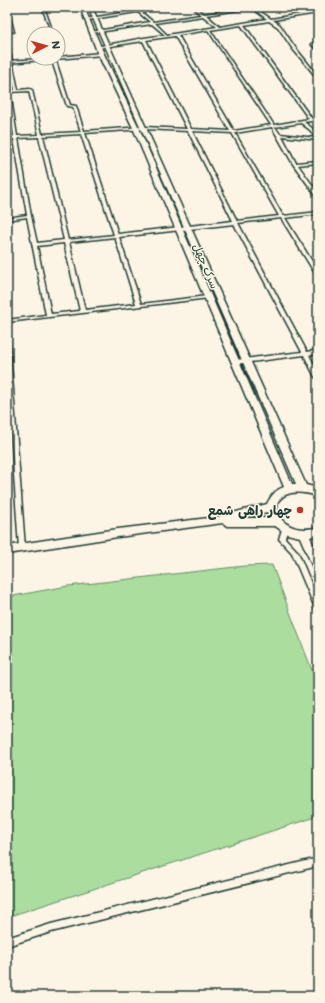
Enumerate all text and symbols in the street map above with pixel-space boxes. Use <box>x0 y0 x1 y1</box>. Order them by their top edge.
north arrow <box>26 26 66 66</box>
text: N <box>49 40 64 50</box>
street label: سرک چهل <box>190 241 223 291</box>
place label: چهار راهی شمع <box>208 501 292 520</box>
marker: چهار راهی شمع <box>295 505 305 515</box>

